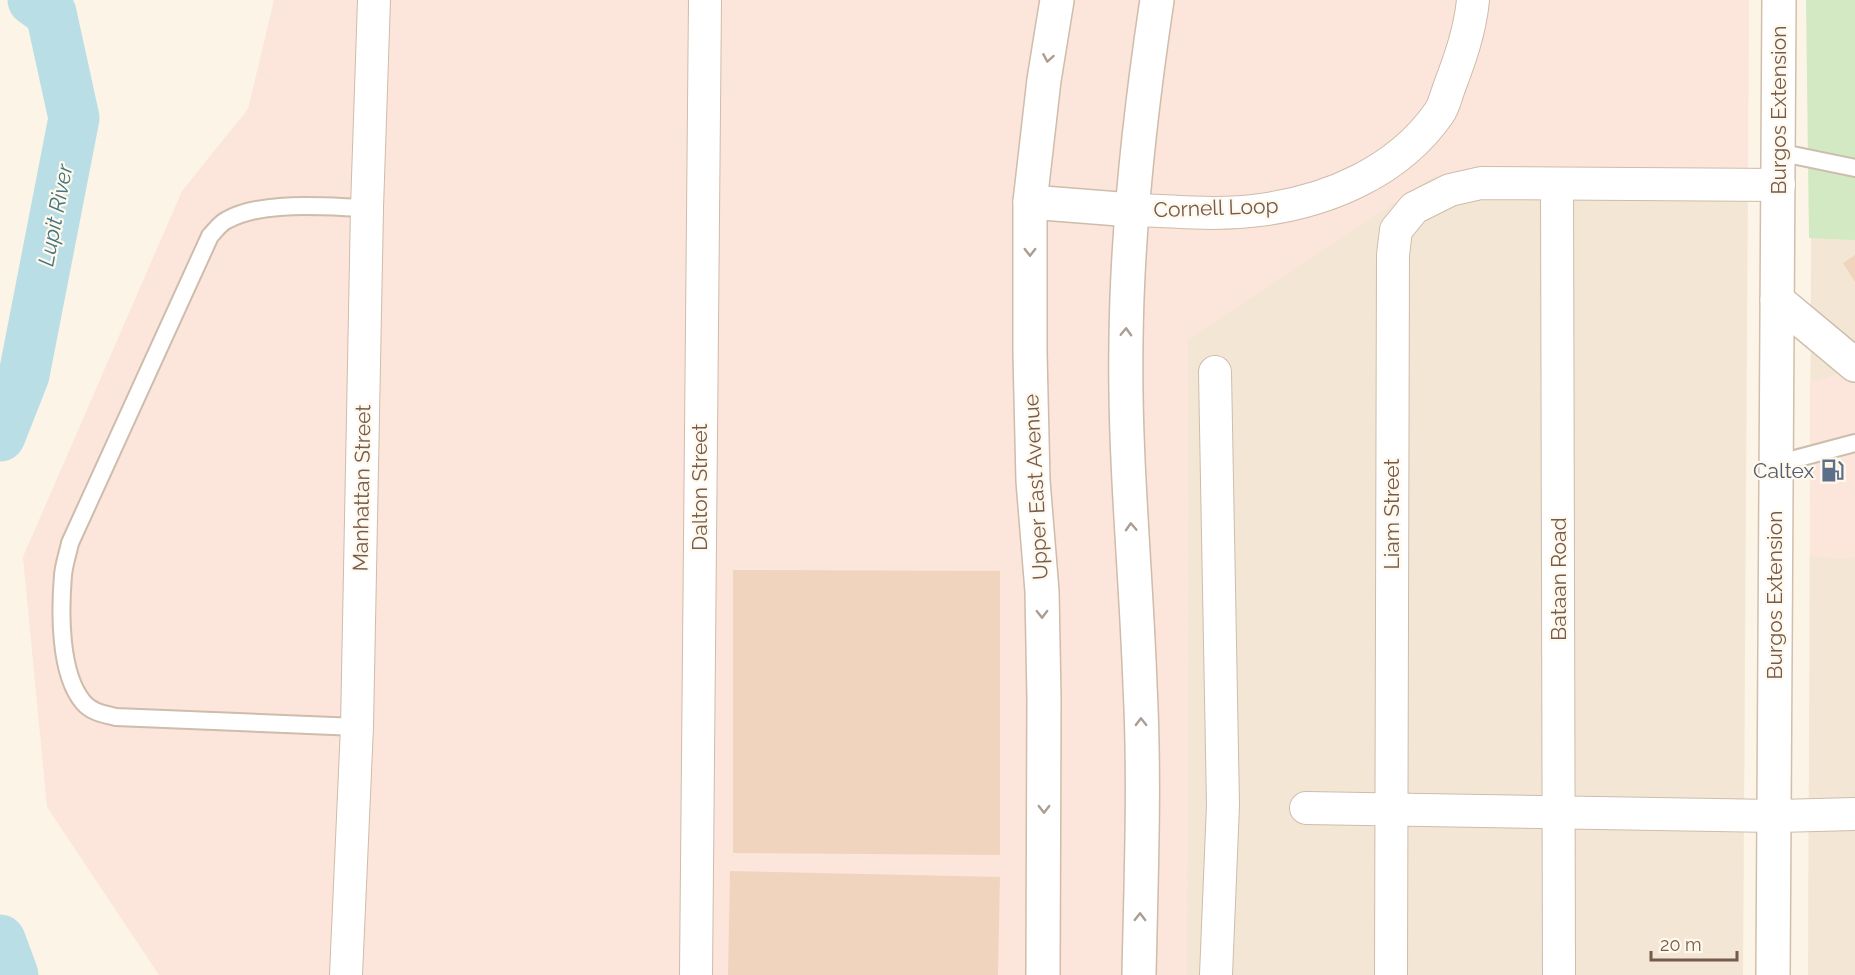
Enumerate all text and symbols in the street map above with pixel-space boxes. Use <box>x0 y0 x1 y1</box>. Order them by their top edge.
street label: Burgos Extension <box>1766 26 1791 194</box>
one-way arrow <box>1042 53 1054 62</box>
water label: Lupit River <box>32 160 78 268</box>
street label: Cornell Loop <box>1153 193 1279 222</box>
one-way arrow <box>1024 247 1036 256</box>
one-way arrow <box>1120 327 1133 336</box>
street label: Upper East Avenue <box>1018 394 1053 581</box>
street label: Manhattan Street <box>348 404 375 572</box>
street label: Dalton Street <box>687 423 712 551</box>
street label: Liam Street <box>1379 458 1404 570</box>
place label: Caltex <box>1753 458 1814 483</box>
fuel station icon: Caltex <box>1819 458 1845 484</box>
street label: Burgos Extension <box>1762 511 1787 679</box>
street label: Bataan Road <box>1546 517 1571 641</box>
one-way arrow <box>1125 522 1138 531</box>
one-way arrow <box>1036 610 1048 619</box>
one-way arrow <box>1135 717 1147 726</box>
one-way arrow <box>1038 805 1050 814</box>
one-way arrow <box>1134 912 1146 921</box>
scale bar <box>1651 924 1736 962</box>
text: 20 m <box>1660 934 1702 955</box>

